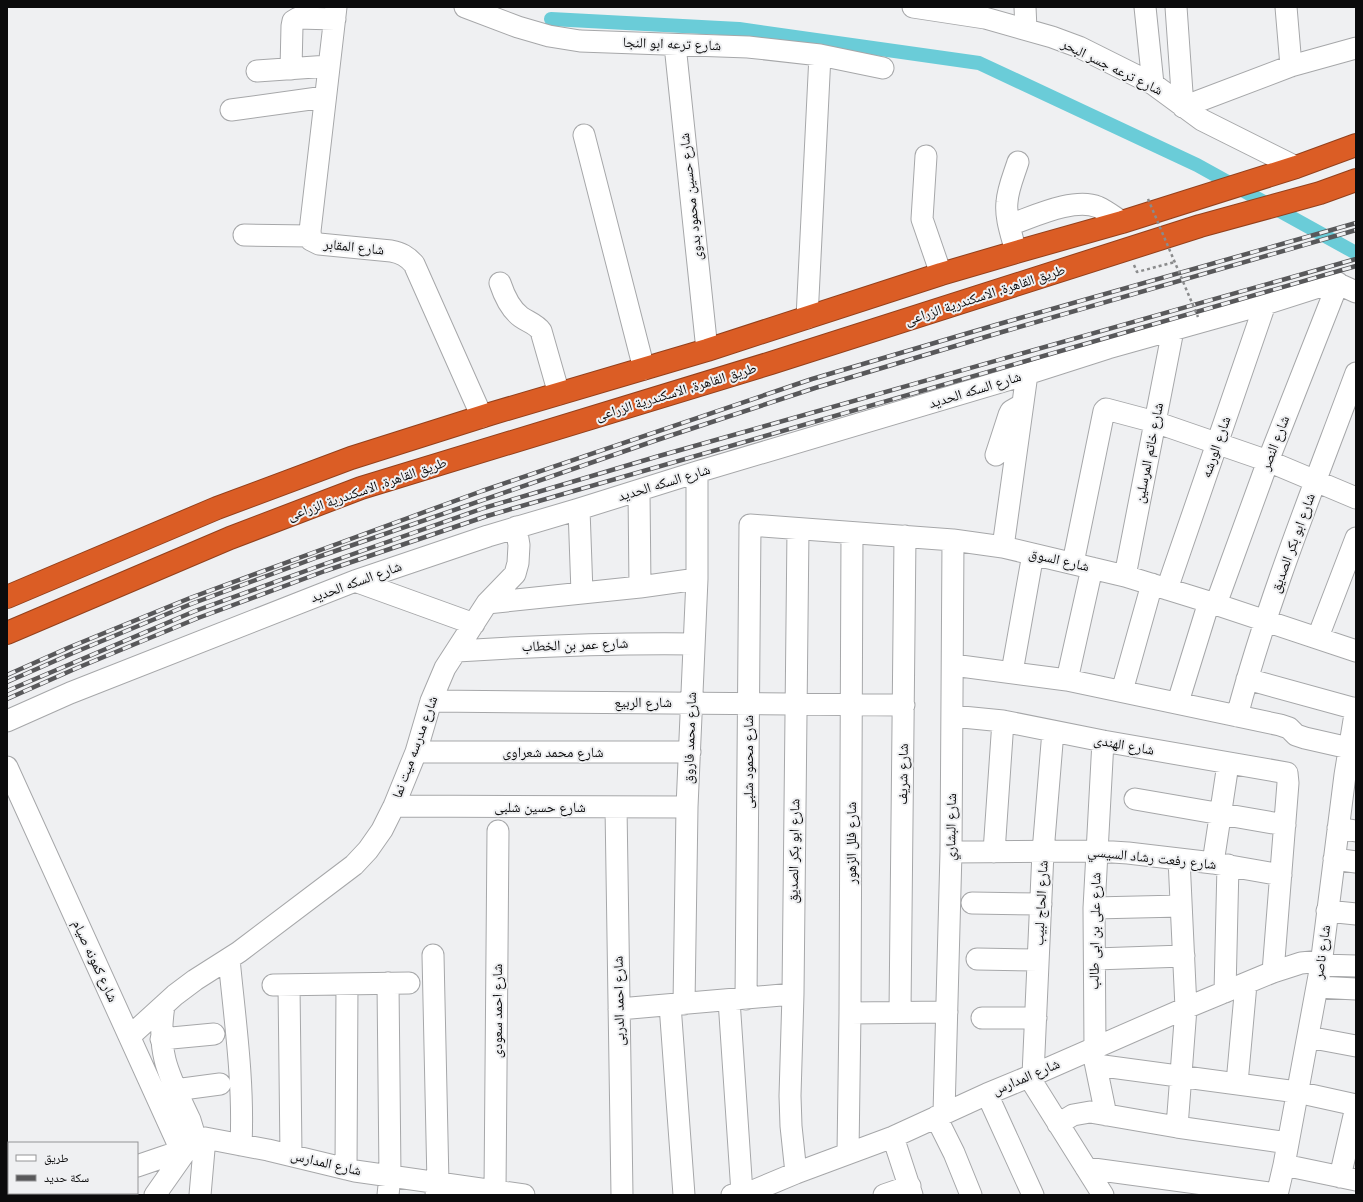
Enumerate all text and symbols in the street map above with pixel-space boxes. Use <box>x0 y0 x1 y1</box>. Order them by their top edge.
street label: شارع ترعه ابو النجا <box>623 33 721 55</box>
street label: شارع ترعه جسر البحر <box>1057 34 1166 100</box>
street label: شارع حسين محمود بدوى <box>675 132 707 262</box>
street label: شارع المقابر <box>322 234 385 260</box>
street label: طريق القاهرة, الاسكندرية الزراعى <box>903 260 1067 330</box>
street label: طريق القاهرة, الاسكندرية الزراعى <box>593 358 759 426</box>
street label: شارع السكه الحديد <box>926 367 1024 413</box>
street label: شارع خاتم المرسلين <box>1130 401 1168 505</box>
street label: شارع النصر <box>1256 413 1294 474</box>
street label: شارع الورشه <box>1197 414 1235 480</box>
street label: طريق القاهرة, الاسكندرية الزراعى <box>285 453 449 525</box>
street label: شارع السكه الحديد <box>615 460 713 506</box>
street label: شارع ابو بكر الصديق <box>1266 491 1320 595</box>
street label: شارع السوق <box>1027 544 1091 576</box>
street label: شارع السكه الحديد <box>308 557 404 607</box>
street label: شارع عمر بن الخطاب <box>521 634 629 656</box>
street label: شارع محمد فاروق <box>679 692 701 784</box>
street label: شارع مدرسه ميت نما <box>388 693 442 801</box>
street label: شارع الربيع <box>614 693 672 712</box>
street label: شارع محمود شلبى <box>739 715 758 809</box>
street label: شارع الهندى <box>1092 730 1156 760</box>
street label: شارع محمد شعراوى <box>502 743 604 762</box>
street label: شارع شريف <box>893 743 913 805</box>
street label: شارع البشاري <box>941 793 963 861</box>
street label: شارع حسين شلبى <box>494 798 586 817</box>
street label: شارع ابو بكر الصديق <box>784 798 804 904</box>
street label: شارع فلل الزهور <box>842 802 861 885</box>
street label: شارع رفعت رشاد السيسي <box>1086 842 1217 876</box>
street label: شارع الحاج لبيب <box>1029 860 1053 946</box>
street label: شارع على بن ابى طالب <box>1084 872 1106 990</box>
street label: شارع كمونه صيام <box>68 917 122 1005</box>
street label: شارع ناصر <box>1309 924 1335 981</box>
street label: شارع احمد الدربى <box>609 956 629 1046</box>
street label: شارع احمد سعودى <box>488 964 507 1058</box>
street label: شارع المدارس <box>989 1054 1063 1100</box>
legend <box>8 1142 138 1194</box>
street label: شارع المدارس <box>289 1146 363 1180</box>
text: طريق <box>44 1150 69 1166</box>
text: سكة حديد <box>44 1170 89 1186</box>

